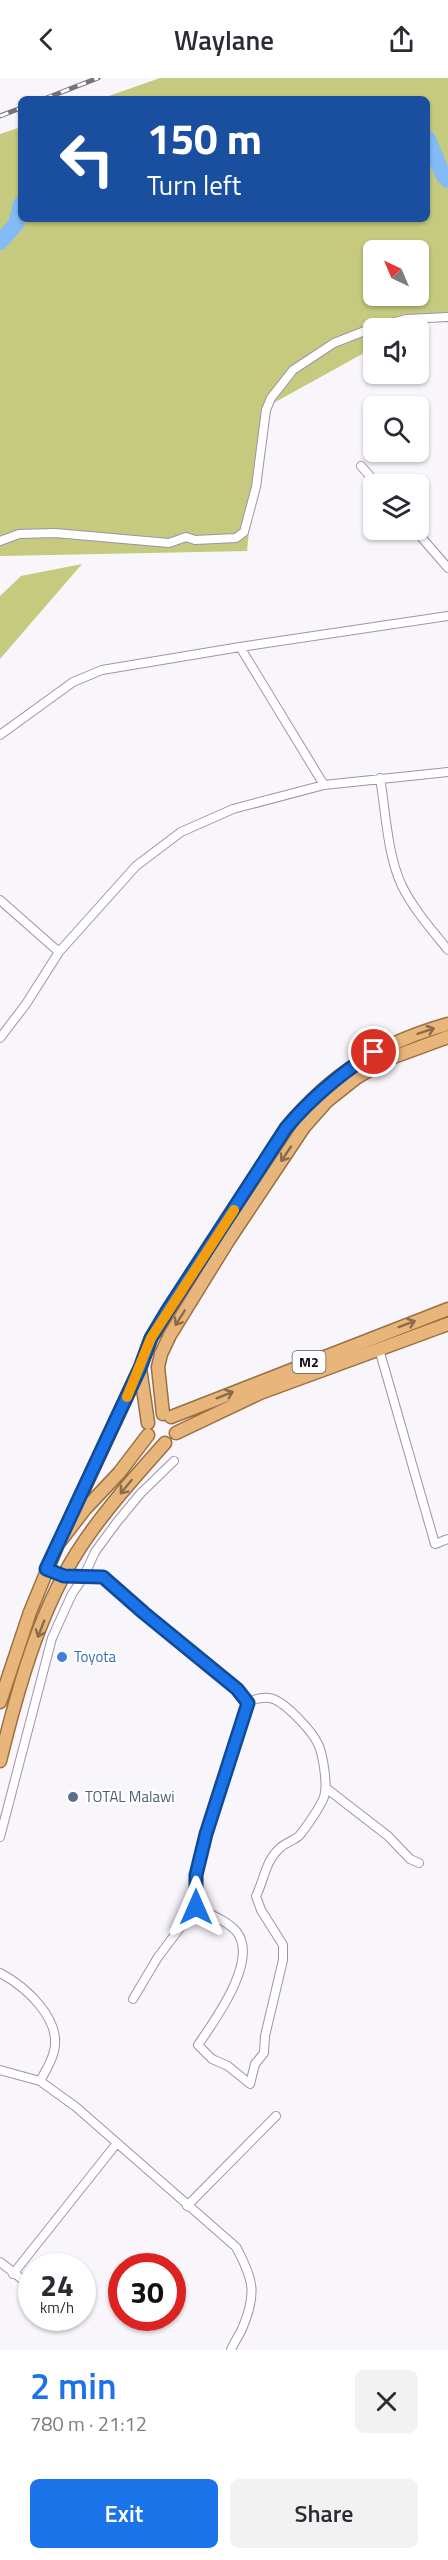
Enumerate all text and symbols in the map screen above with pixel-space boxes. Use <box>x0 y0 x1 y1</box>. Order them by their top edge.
text: Waylane <box>174 19 274 60</box>
icon: back <box>30 23 63 56</box>
icon: share <box>385 23 418 56</box>
text: 150 m <box>147 106 262 170</box>
icon: left <box>48 120 126 198</box>
text: Turn left <box>147 164 241 205</box>
north arrow <box>363 240 429 306</box>
map controls <box>363 240 429 540</box>
button: sound <box>363 318 429 384</box>
button: search <box>363 396 429 462</box>
button: layers <box>363 474 429 540</box>
one-way arrow <box>416 1025 435 1036</box>
pin <box>348 1026 399 1077</box>
icon: arrive <box>357 1035 390 1068</box>
one-way arrow <box>280 1146 292 1162</box>
one-way arrow <box>174 1309 186 1326</box>
one-way arrow <box>397 1318 415 1329</box>
road number: M2 <box>292 1351 326 1373</box>
one-way arrow <box>215 1389 234 1400</box>
one-way arrow <box>120 1479 133 1495</box>
one-way arrow <box>34 1619 45 1638</box>
place label: Toyota <box>74 1645 117 1668</box>
marker: Toyota <box>55 1650 69 1664</box>
place label: TOTAL Malawi <box>85 1785 175 1808</box>
marker: TOTAL Malawi <box>66 1790 80 1804</box>
position arrow <box>164 1875 228 1939</box>
speed limit sign: 30 <box>108 2253 186 2331</box>
text: 24 <box>40 2262 74 2308</box>
text: km/h <box>40 2296 74 2319</box>
text: 2 min <box>30 2358 117 2413</box>
button: close <box>355 2370 418 2433</box>
text: 780 m · 21:12 <box>30 2408 147 2439</box>
button: Exit <box>30 2479 218 2548</box>
button: Share <box>230 2479 418 2548</box>

